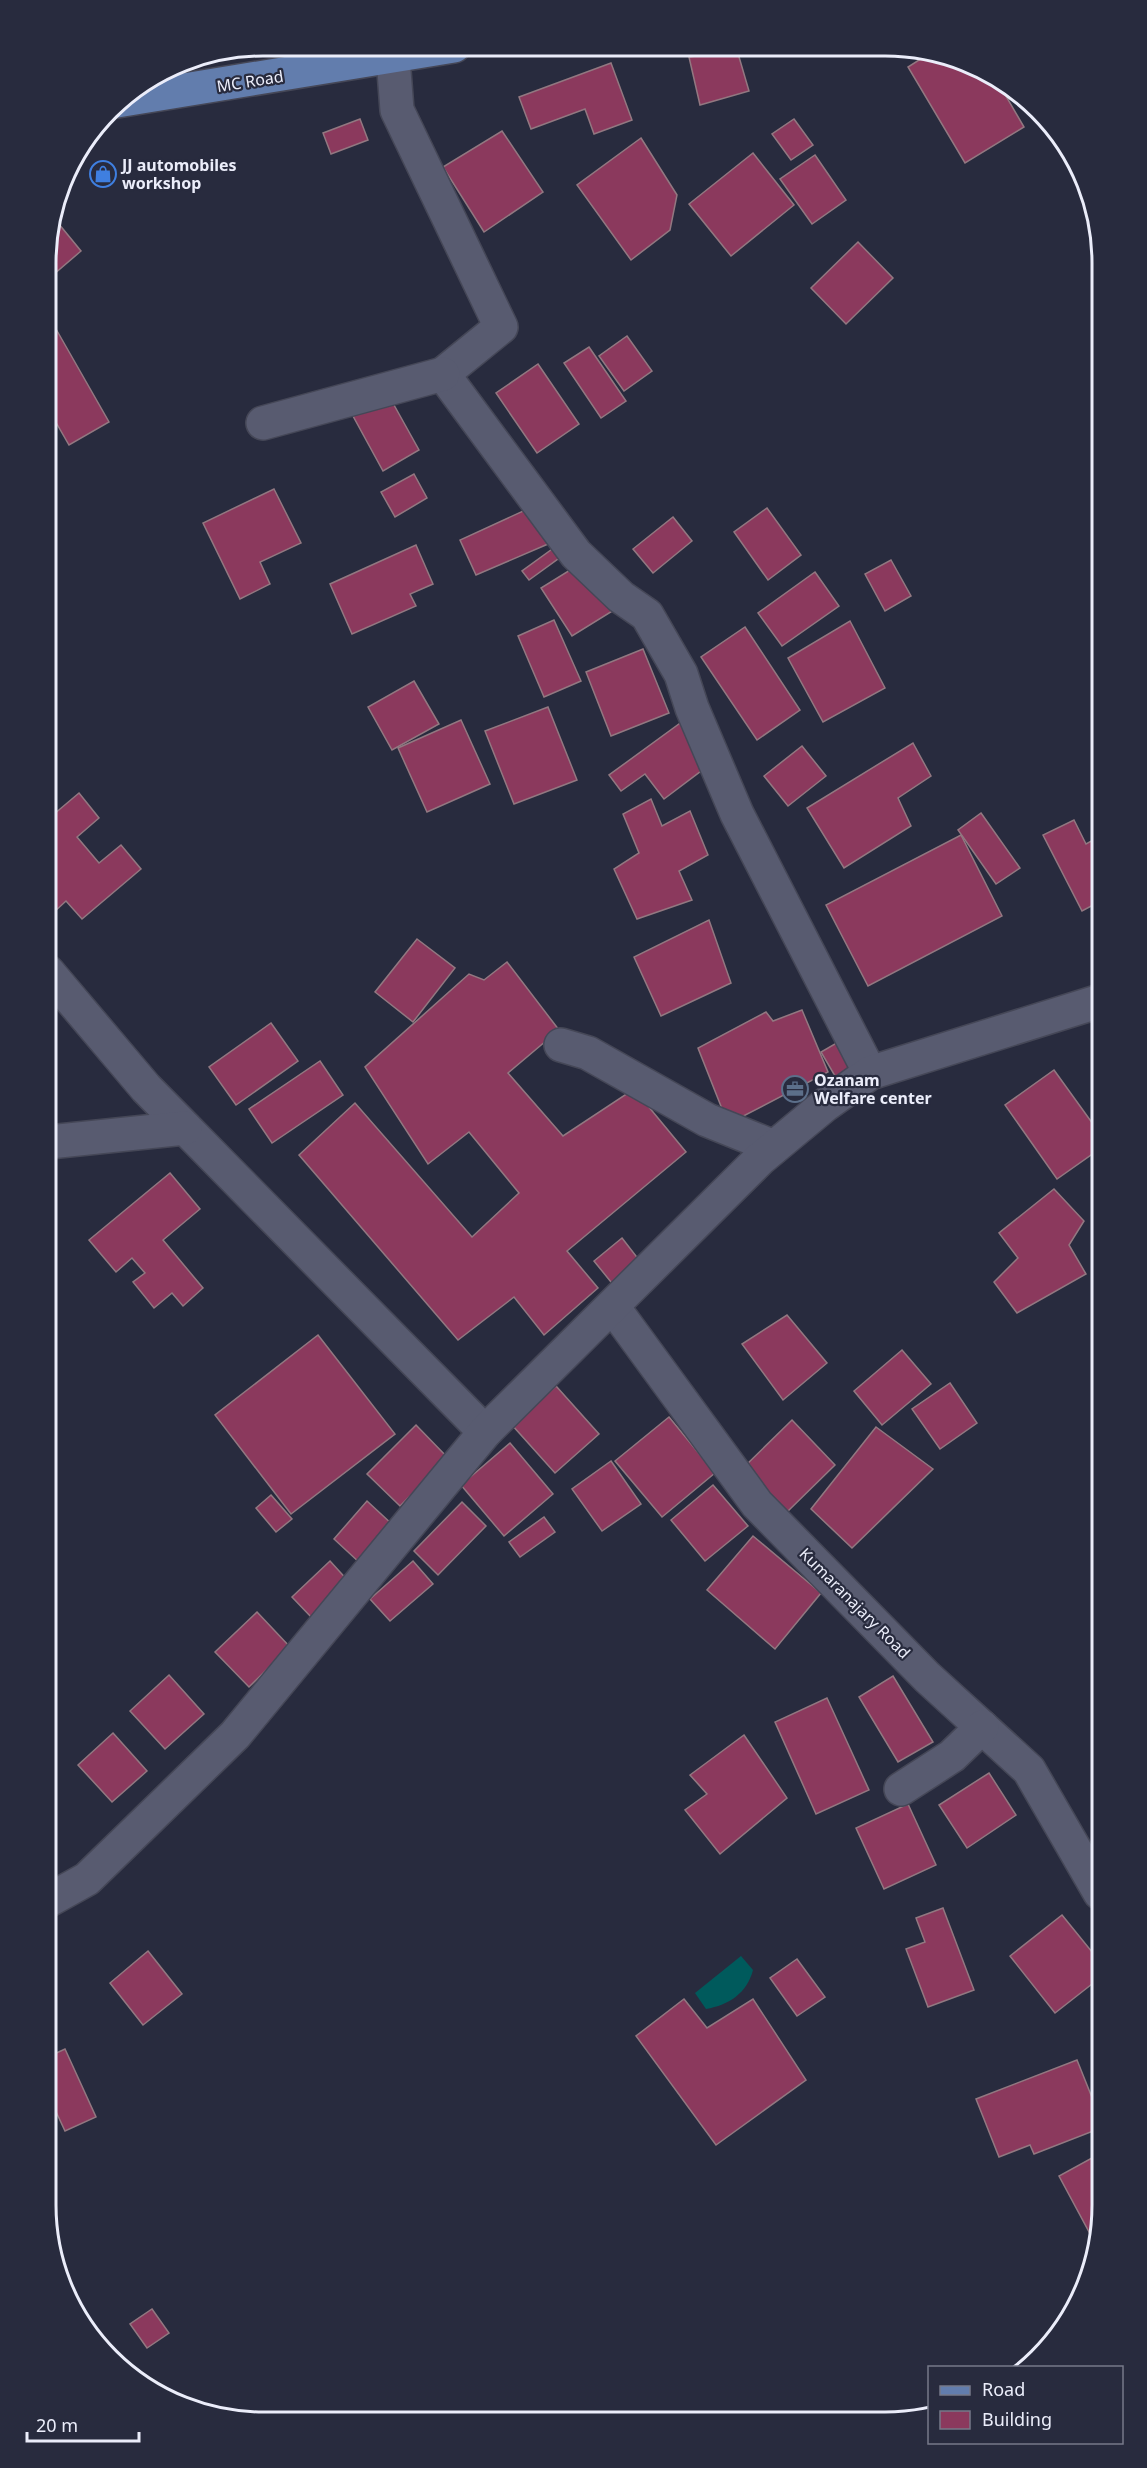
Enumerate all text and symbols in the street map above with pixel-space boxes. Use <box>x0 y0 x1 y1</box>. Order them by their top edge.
street label: MC Road <box>215 65 285 97</box>
place label: JJ automobiles workshop <box>120 154 237 194</box>
shop icon: JJ automobiles workshop <box>88 159 118 189</box>
place label: Ozanam Welfare center <box>814 1069 932 1109</box>
office icon: Ozanam Welfare center <box>780 1074 810 1104</box>
street label: Kumaranajary Road <box>795 1543 915 1663</box>
legend <box>928 2366 1123 2444</box>
text: Road <box>982 2377 1025 2401</box>
scale bar <box>27 2405 140 2443</box>
text: Building <box>982 2407 1052 2431</box>
text: 20 m <box>36 2413 78 2437</box>

